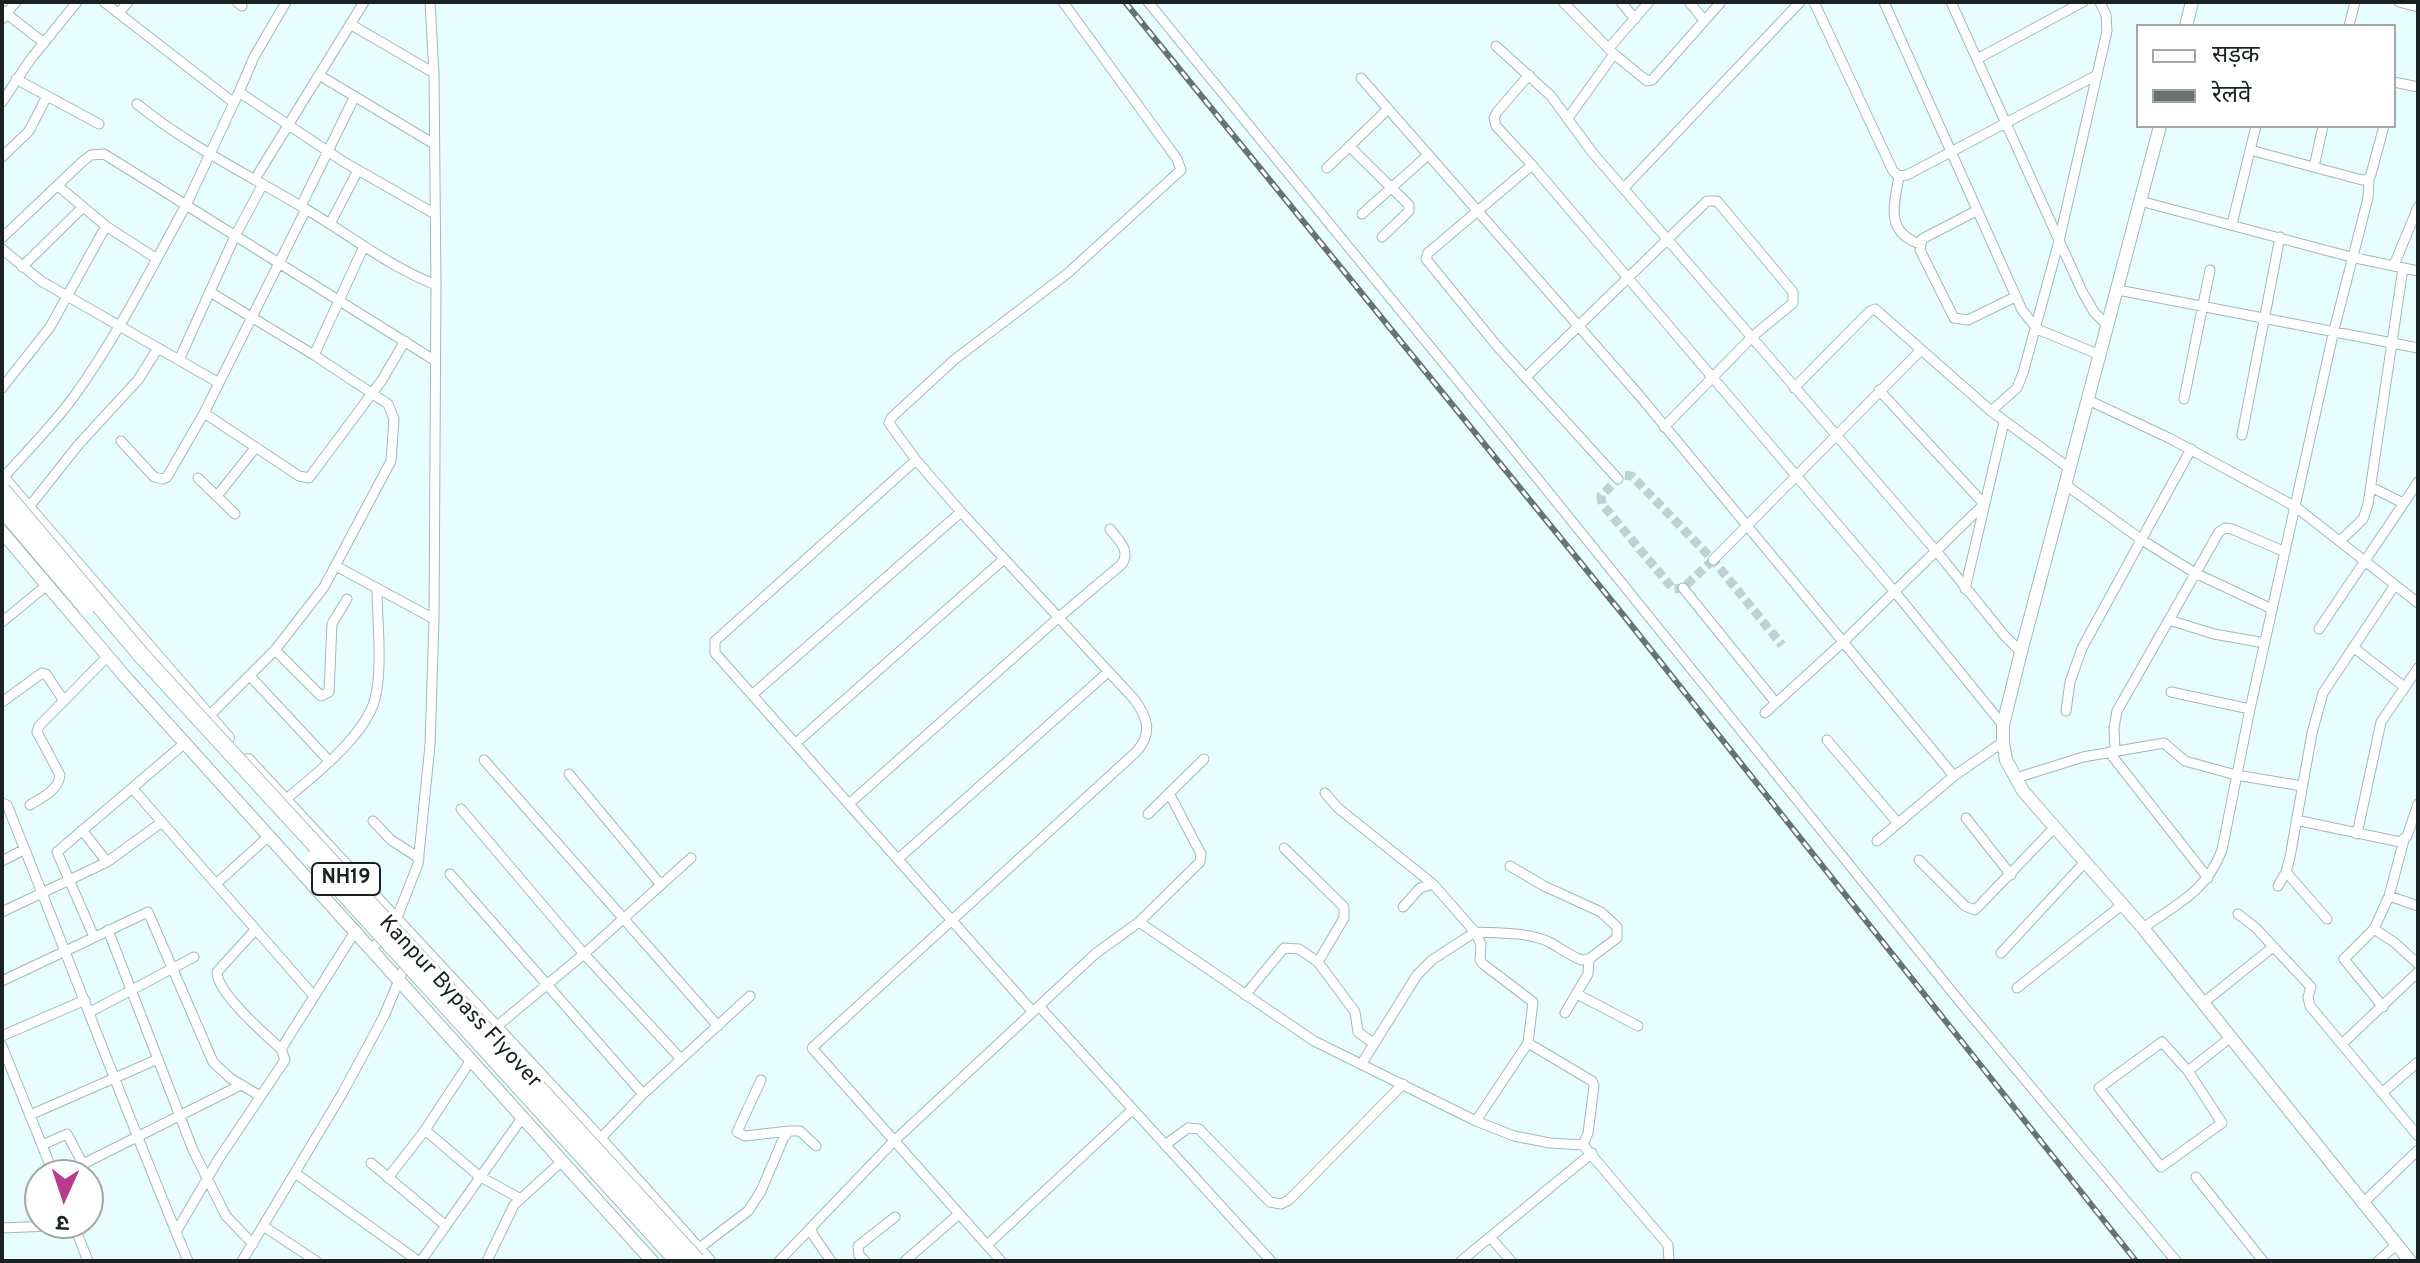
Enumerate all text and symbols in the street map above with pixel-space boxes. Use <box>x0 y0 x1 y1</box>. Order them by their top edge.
legend <box>2136 24 2396 128</box>
text: सड़क <box>2212 41 2260 71</box>
text: रेलवे <box>2212 81 2251 111</box>
road number: NH19 <box>312 863 380 895</box>
street label: Kanpur Bypass Flyover <box>372 911 546 1095</box>
north arrow <box>24 1159 104 1239</box>
text: उ <box>56 1208 70 1235</box>

